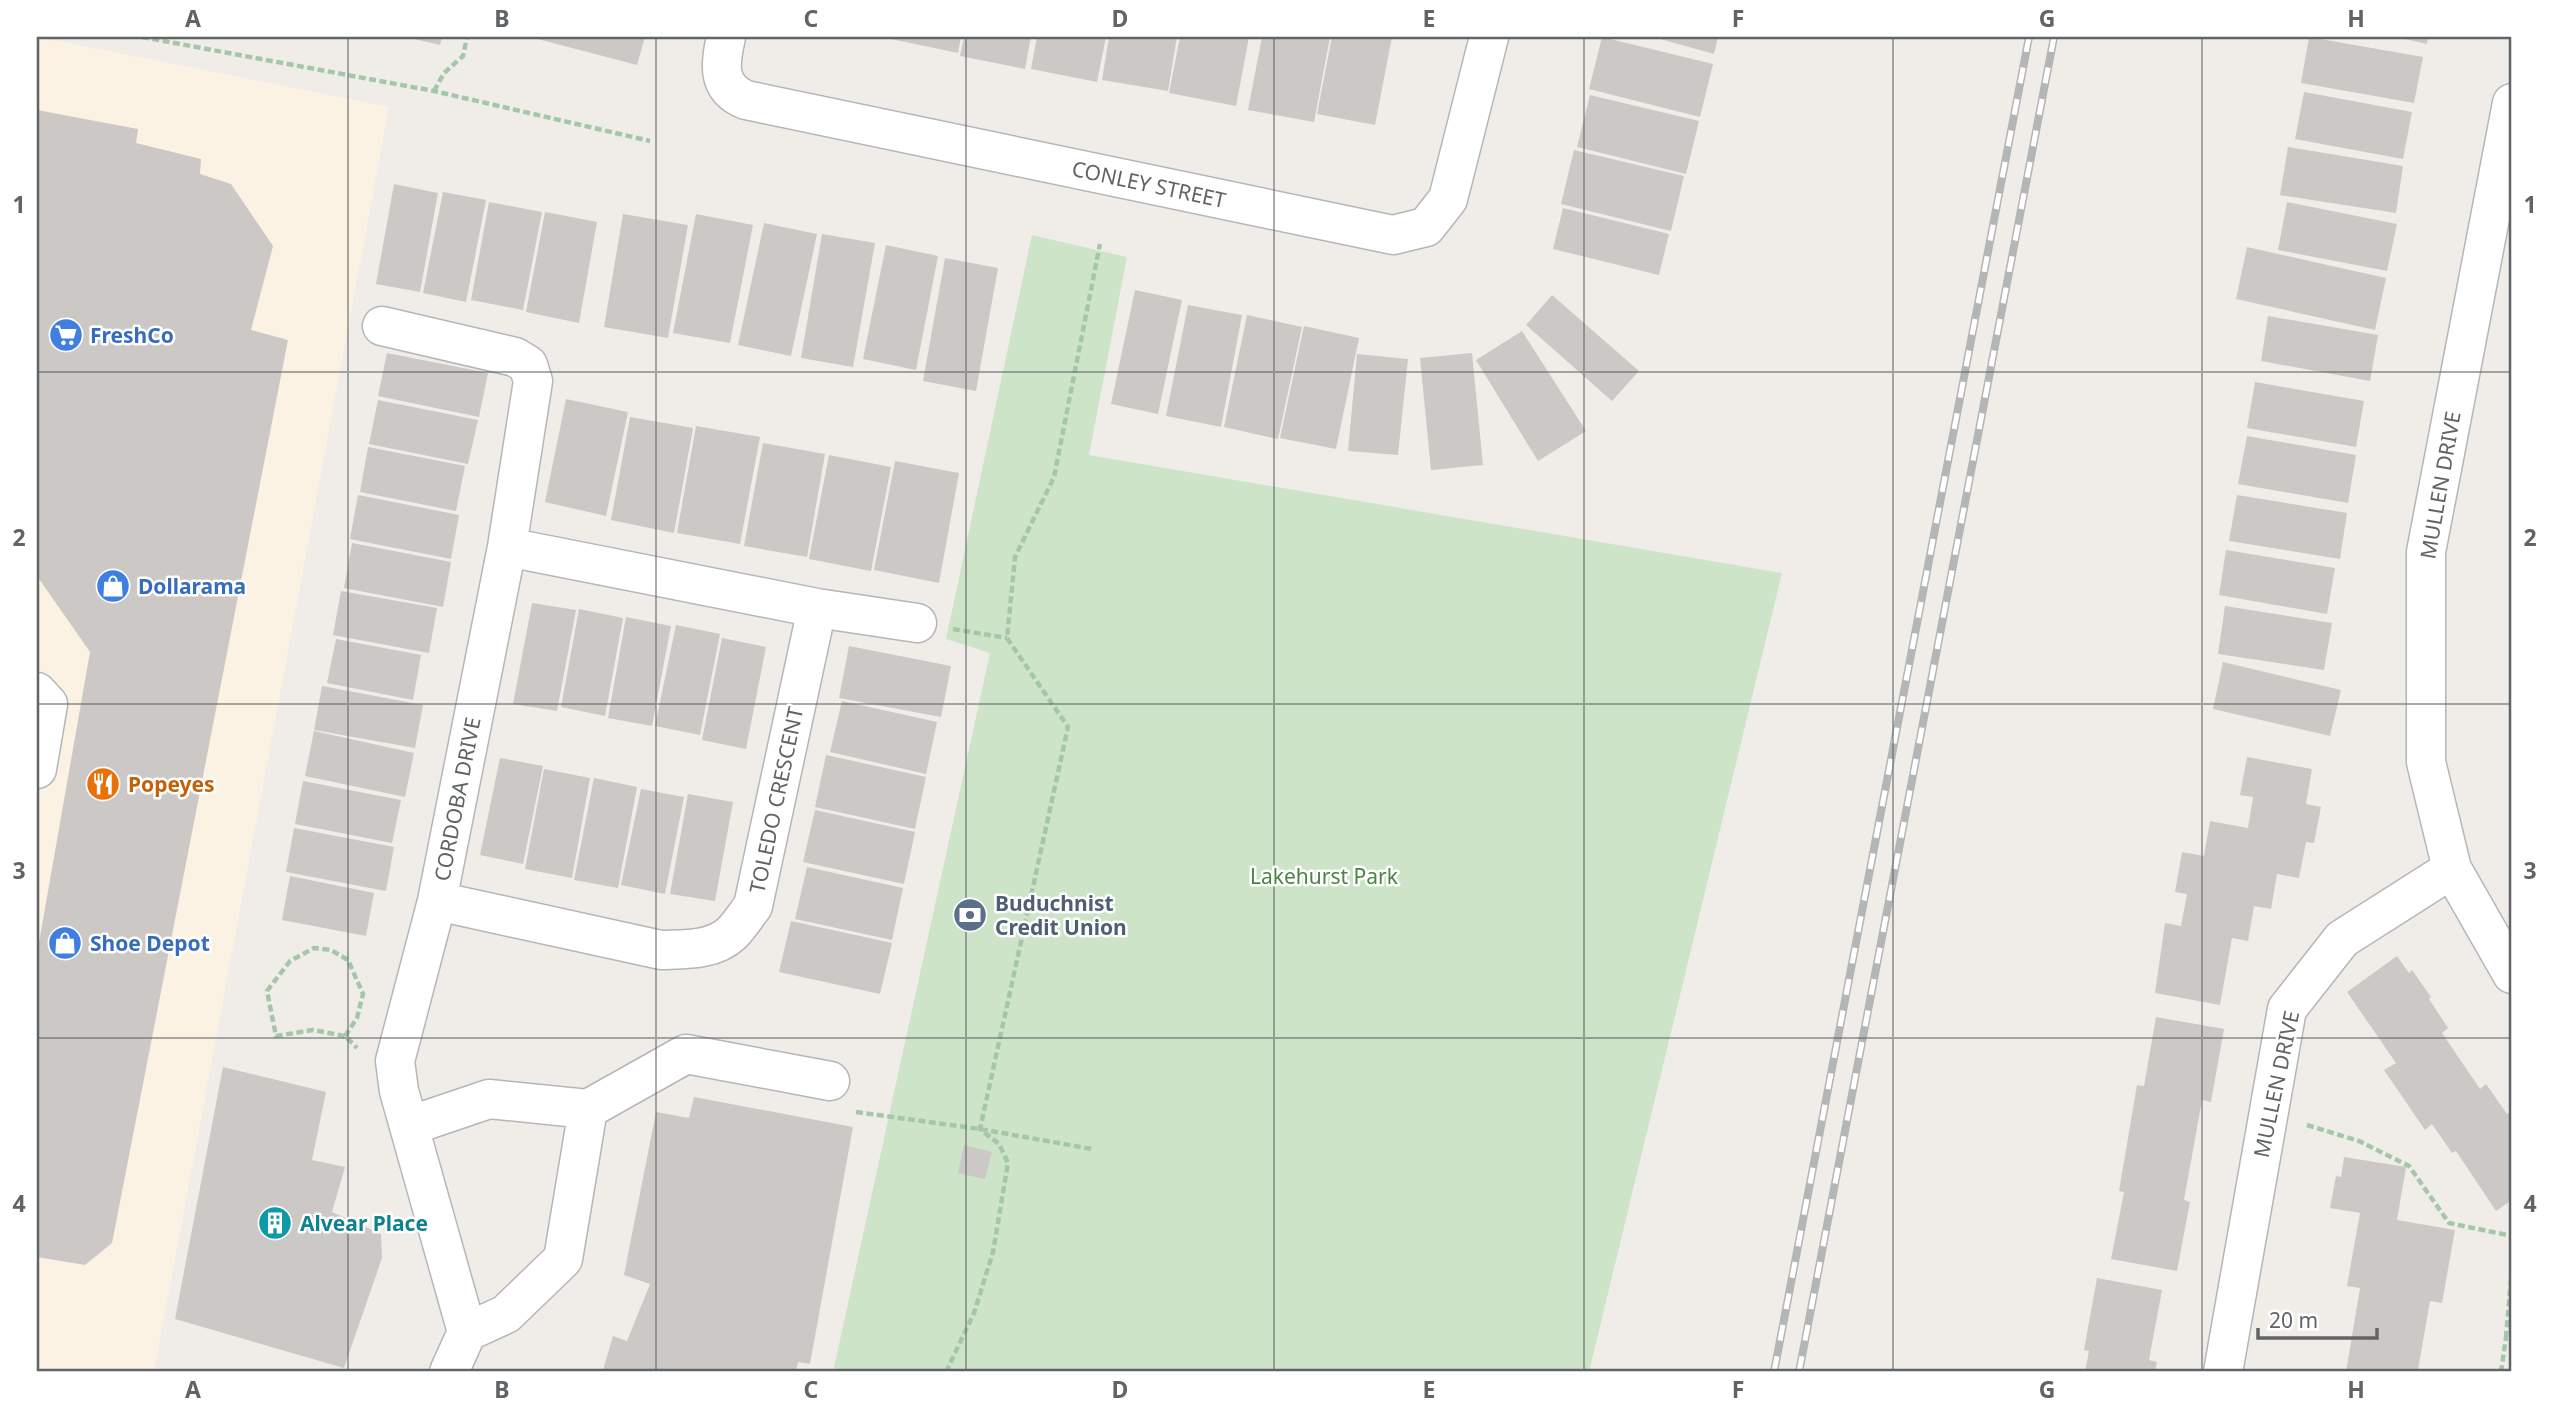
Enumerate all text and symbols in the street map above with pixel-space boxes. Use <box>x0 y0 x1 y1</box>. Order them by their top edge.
text: A <box>185 2 201 34</box>
text: B <box>494 2 510 34</box>
text: C <box>804 2 819 34</box>
text: D <box>1112 2 1128 34</box>
text: E <box>1423 2 1435 34</box>
text: F <box>1732 2 1744 34</box>
text: G <box>2039 2 2055 34</box>
text: H <box>2347 2 2365 34</box>
street label: CONLEY STREET <box>1070 154 1229 214</box>
text: 1 <box>12 188 26 220</box>
text: 1 <box>2523 188 2537 220</box>
supermarket icon: FreshCo <box>47 316 85 354</box>
place label: FreshCo <box>90 321 174 349</box>
street label: MULLEN DRIVE <box>2413 409 2467 561</box>
text: 2 <box>12 521 26 553</box>
text: 2 <box>2523 521 2537 553</box>
shop icon: Dollarama <box>94 567 132 605</box>
place label: Dollarama <box>138 572 246 600</box>
street label: TOLEDO CRESCENT <box>743 704 809 896</box>
street label: CORDOBA DRIVE <box>427 715 487 883</box>
restaurant icon: Popeyes <box>84 765 122 803</box>
place label: Popeyes <box>128 770 215 798</box>
text: 3 <box>12 854 26 886</box>
text: 3 <box>2523 854 2537 886</box>
park label: Lakehurst Park <box>1250 862 1399 890</box>
place label: Buduchnist Credit Union <box>995 889 1127 941</box>
bank icon: Buduchnist Credit Union <box>951 896 989 934</box>
shop icon: Shoe Depot <box>46 924 84 962</box>
place label: Shoe Depot <box>90 929 210 957</box>
street label: MULLEN DRIVE <box>2247 1008 2305 1160</box>
text: 4 <box>12 1187 26 1219</box>
text: 4 <box>2523 1187 2537 1219</box>
building icon: Alvear Place <box>256 1204 294 1242</box>
place label: Alvear Place <box>300 1209 428 1237</box>
scale bar <box>2258 1297 2378 1341</box>
text: 20 m <box>2269 1306 2318 1334</box>
text: A <box>185 1373 201 1405</box>
text: B <box>494 1373 510 1405</box>
text: C <box>804 1373 819 1405</box>
text: D <box>1112 1373 1128 1405</box>
text: E <box>1423 1373 1435 1405</box>
text: F <box>1732 1373 1744 1405</box>
text: G <box>2039 1373 2055 1405</box>
text: H <box>2347 1373 2365 1405</box>

